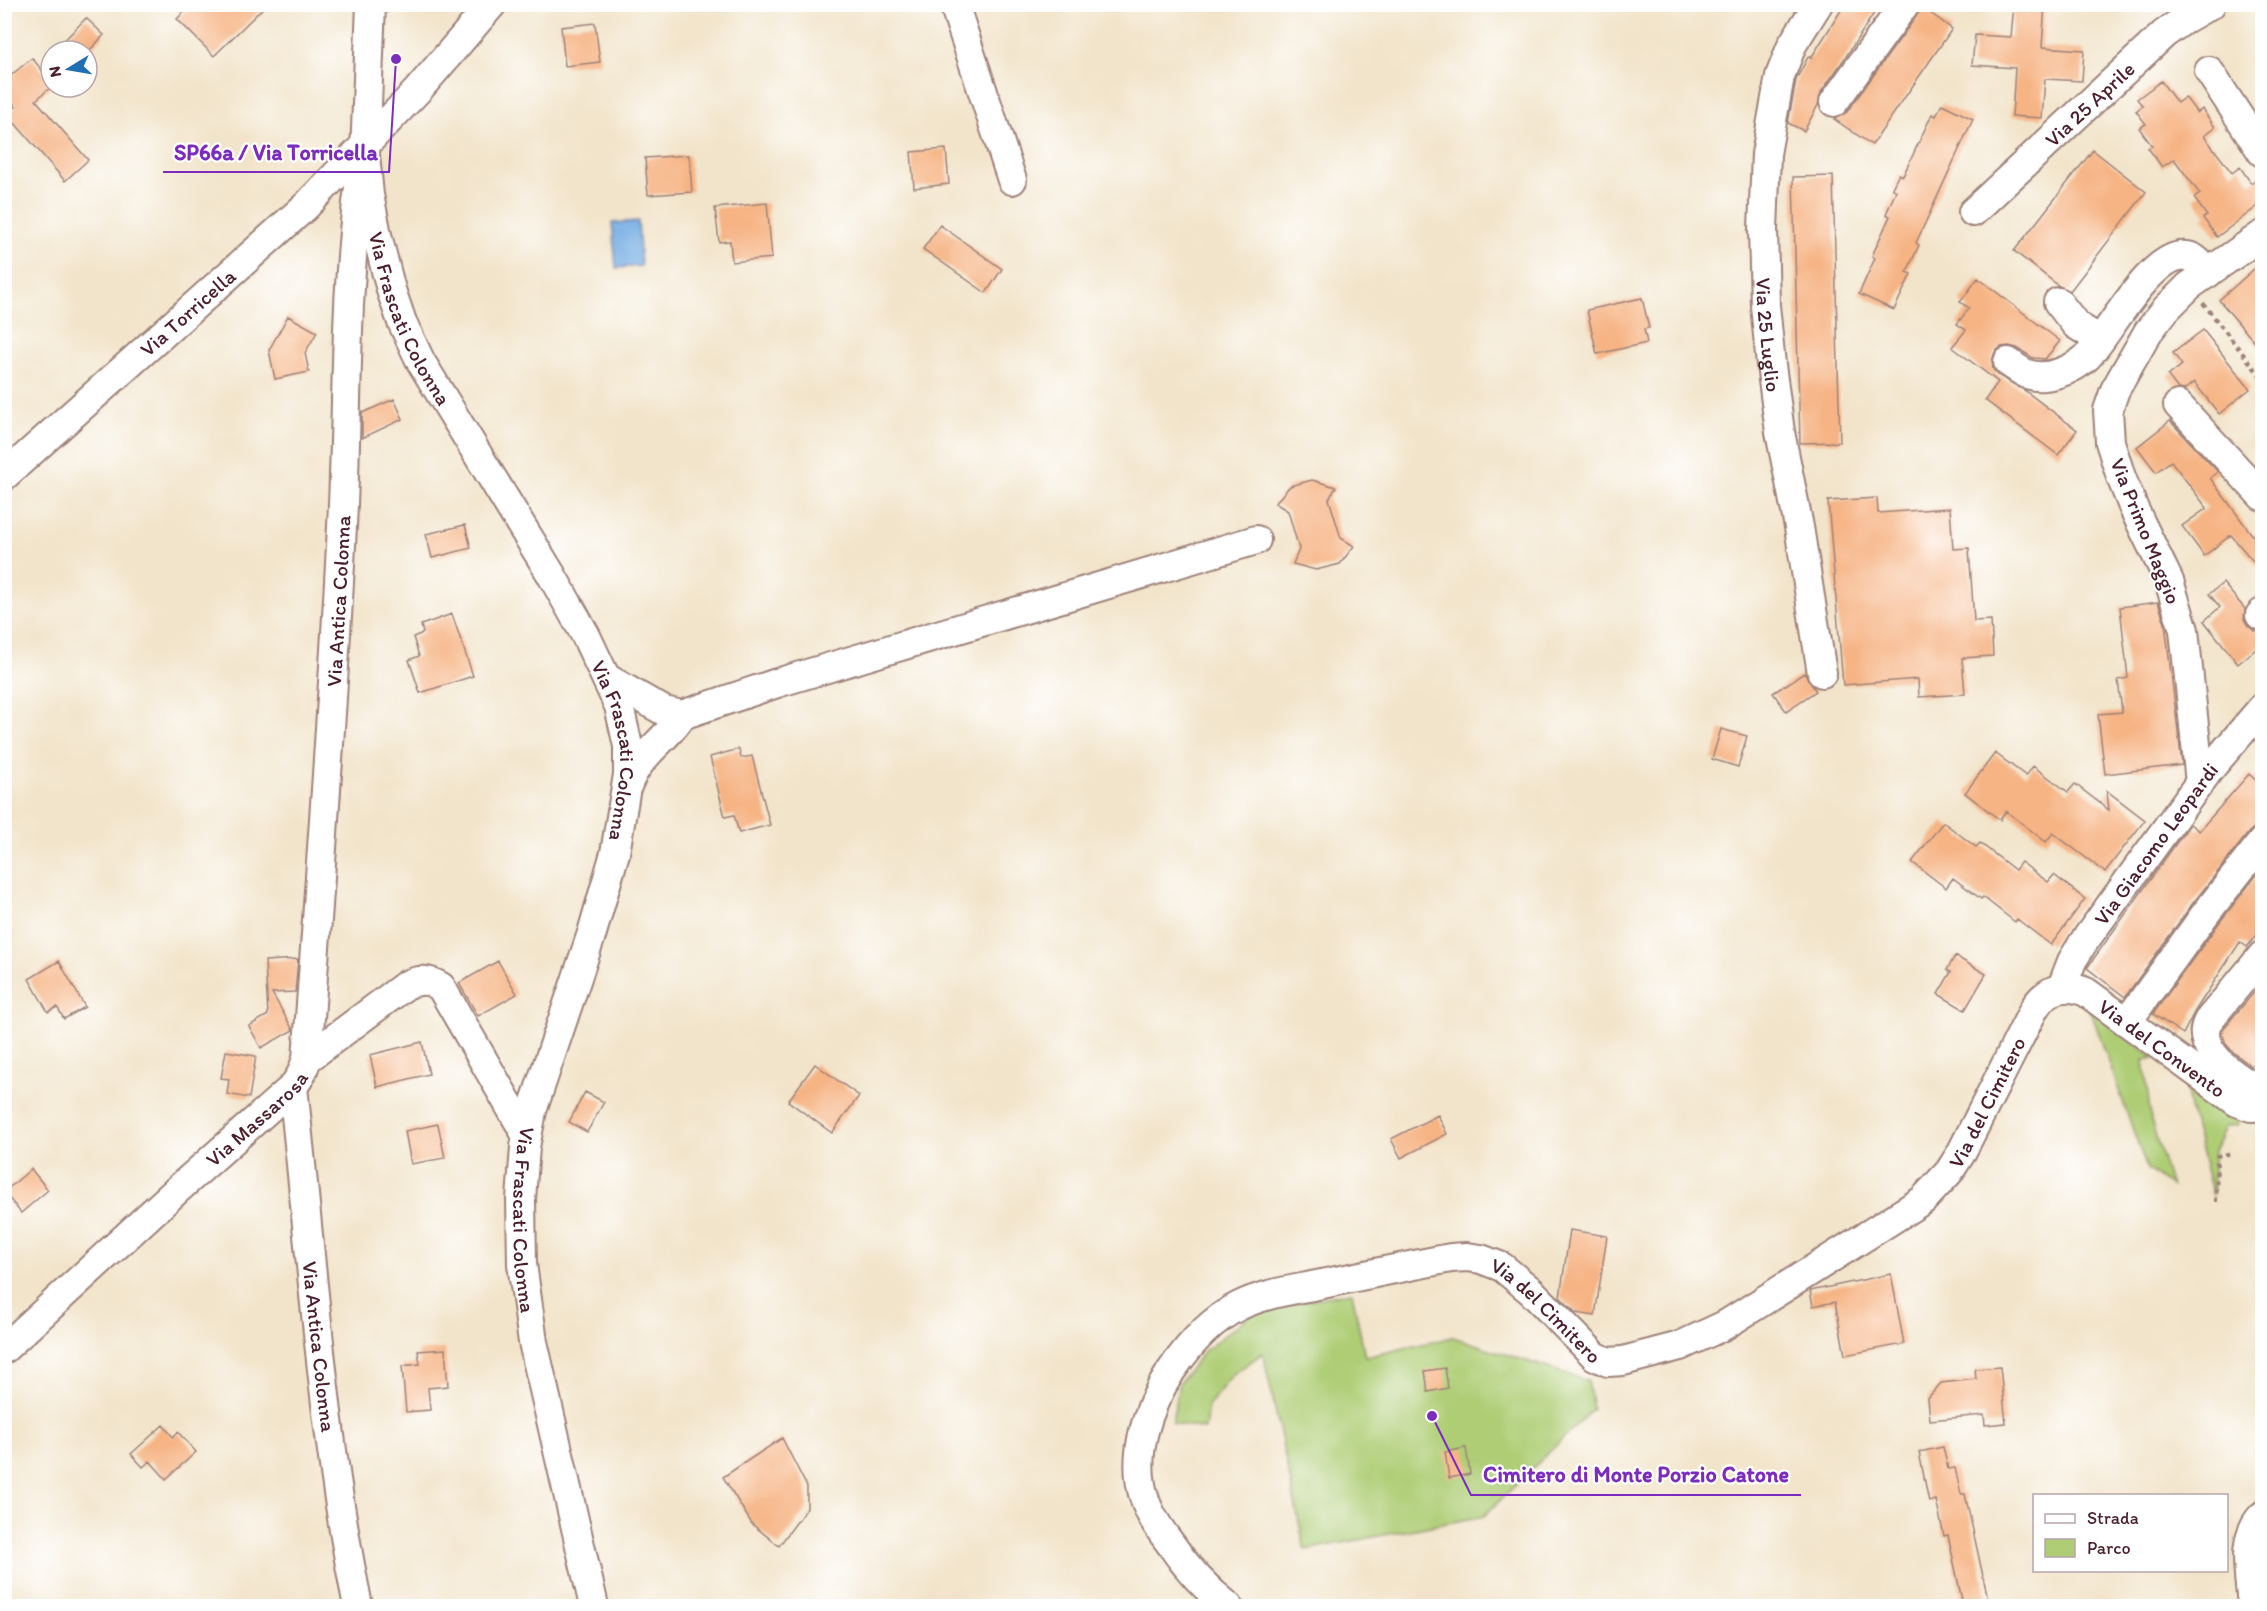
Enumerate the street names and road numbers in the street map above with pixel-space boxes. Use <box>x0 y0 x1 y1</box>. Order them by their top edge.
street label: Via 25 Aprile <box>2039 56 2139 151</box>
street label: Via Frascati Colonna <box>364 229 457 410</box>
street label: Via Torricella <box>134 263 240 361</box>
street label: Via 25 Luglio <box>1752 277 1787 393</box>
street label: Via Primo Maggio <box>2105 454 2187 608</box>
street label: Via Antica Colonna <box>320 515 355 688</box>
street label: Via Frascati Colonna <box>587 656 641 843</box>
street label: Via Giacomo Leopardi <box>2088 757 2223 930</box>
street label: Via del Convento <box>2094 993 2231 1102</box>
street label: Via del Cimitero <box>1943 1032 2030 1173</box>
street label: Via Massarosa <box>200 1066 313 1171</box>
street label: Via Frascati Colonna <box>509 1125 541 1314</box>
street label: Via del Cimitero <box>1488 1252 1607 1368</box>
street label: Via Antica Colonna <box>298 1260 342 1434</box>

